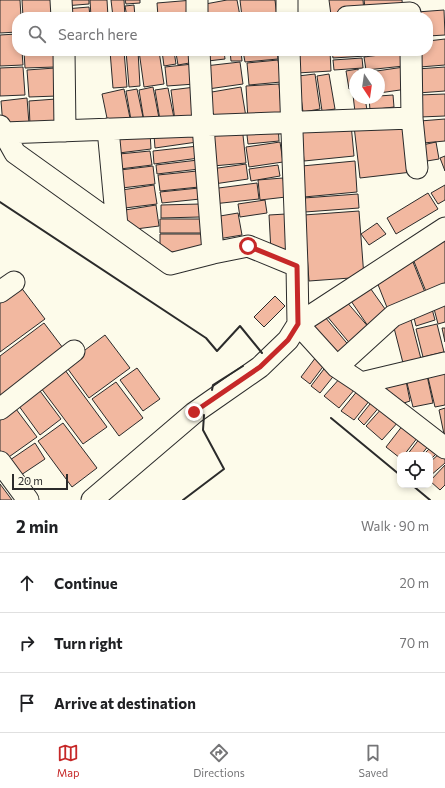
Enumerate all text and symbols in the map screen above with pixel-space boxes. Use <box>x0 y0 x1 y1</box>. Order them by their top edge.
search box <box>12 12 433 56</box>
icon: search <box>26 23 48 45</box>
text: Search here <box>58 25 137 43</box>
north arrow <box>349 68 385 104</box>
route start <box>239 237 257 255</box>
route end <box>185 403 203 421</box>
map controls <box>397 452 433 488</box>
button: locate <box>397 452 433 488</box>
scale bar <box>12 472 68 491</box>
text: 20 m <box>18 474 43 487</box>
text: 2 min <box>16 516 58 537</box>
text: Walk · 90 m <box>361 518 429 534</box>
icon: ahead <box>16 572 38 594</box>
text: Continue <box>54 574 118 592</box>
text: 20 m <box>400 575 429 591</box>
icon: right <box>16 632 38 654</box>
text: Turn right <box>54 634 123 652</box>
text: 70 m <box>400 635 429 651</box>
icon: arrive <box>16 692 38 714</box>
text: Arrive at destination <box>54 694 196 712</box>
tab: Map <box>57 742 80 779</box>
tab: Directions <box>193 742 245 779</box>
tab: Saved <box>358 742 388 779</box>

